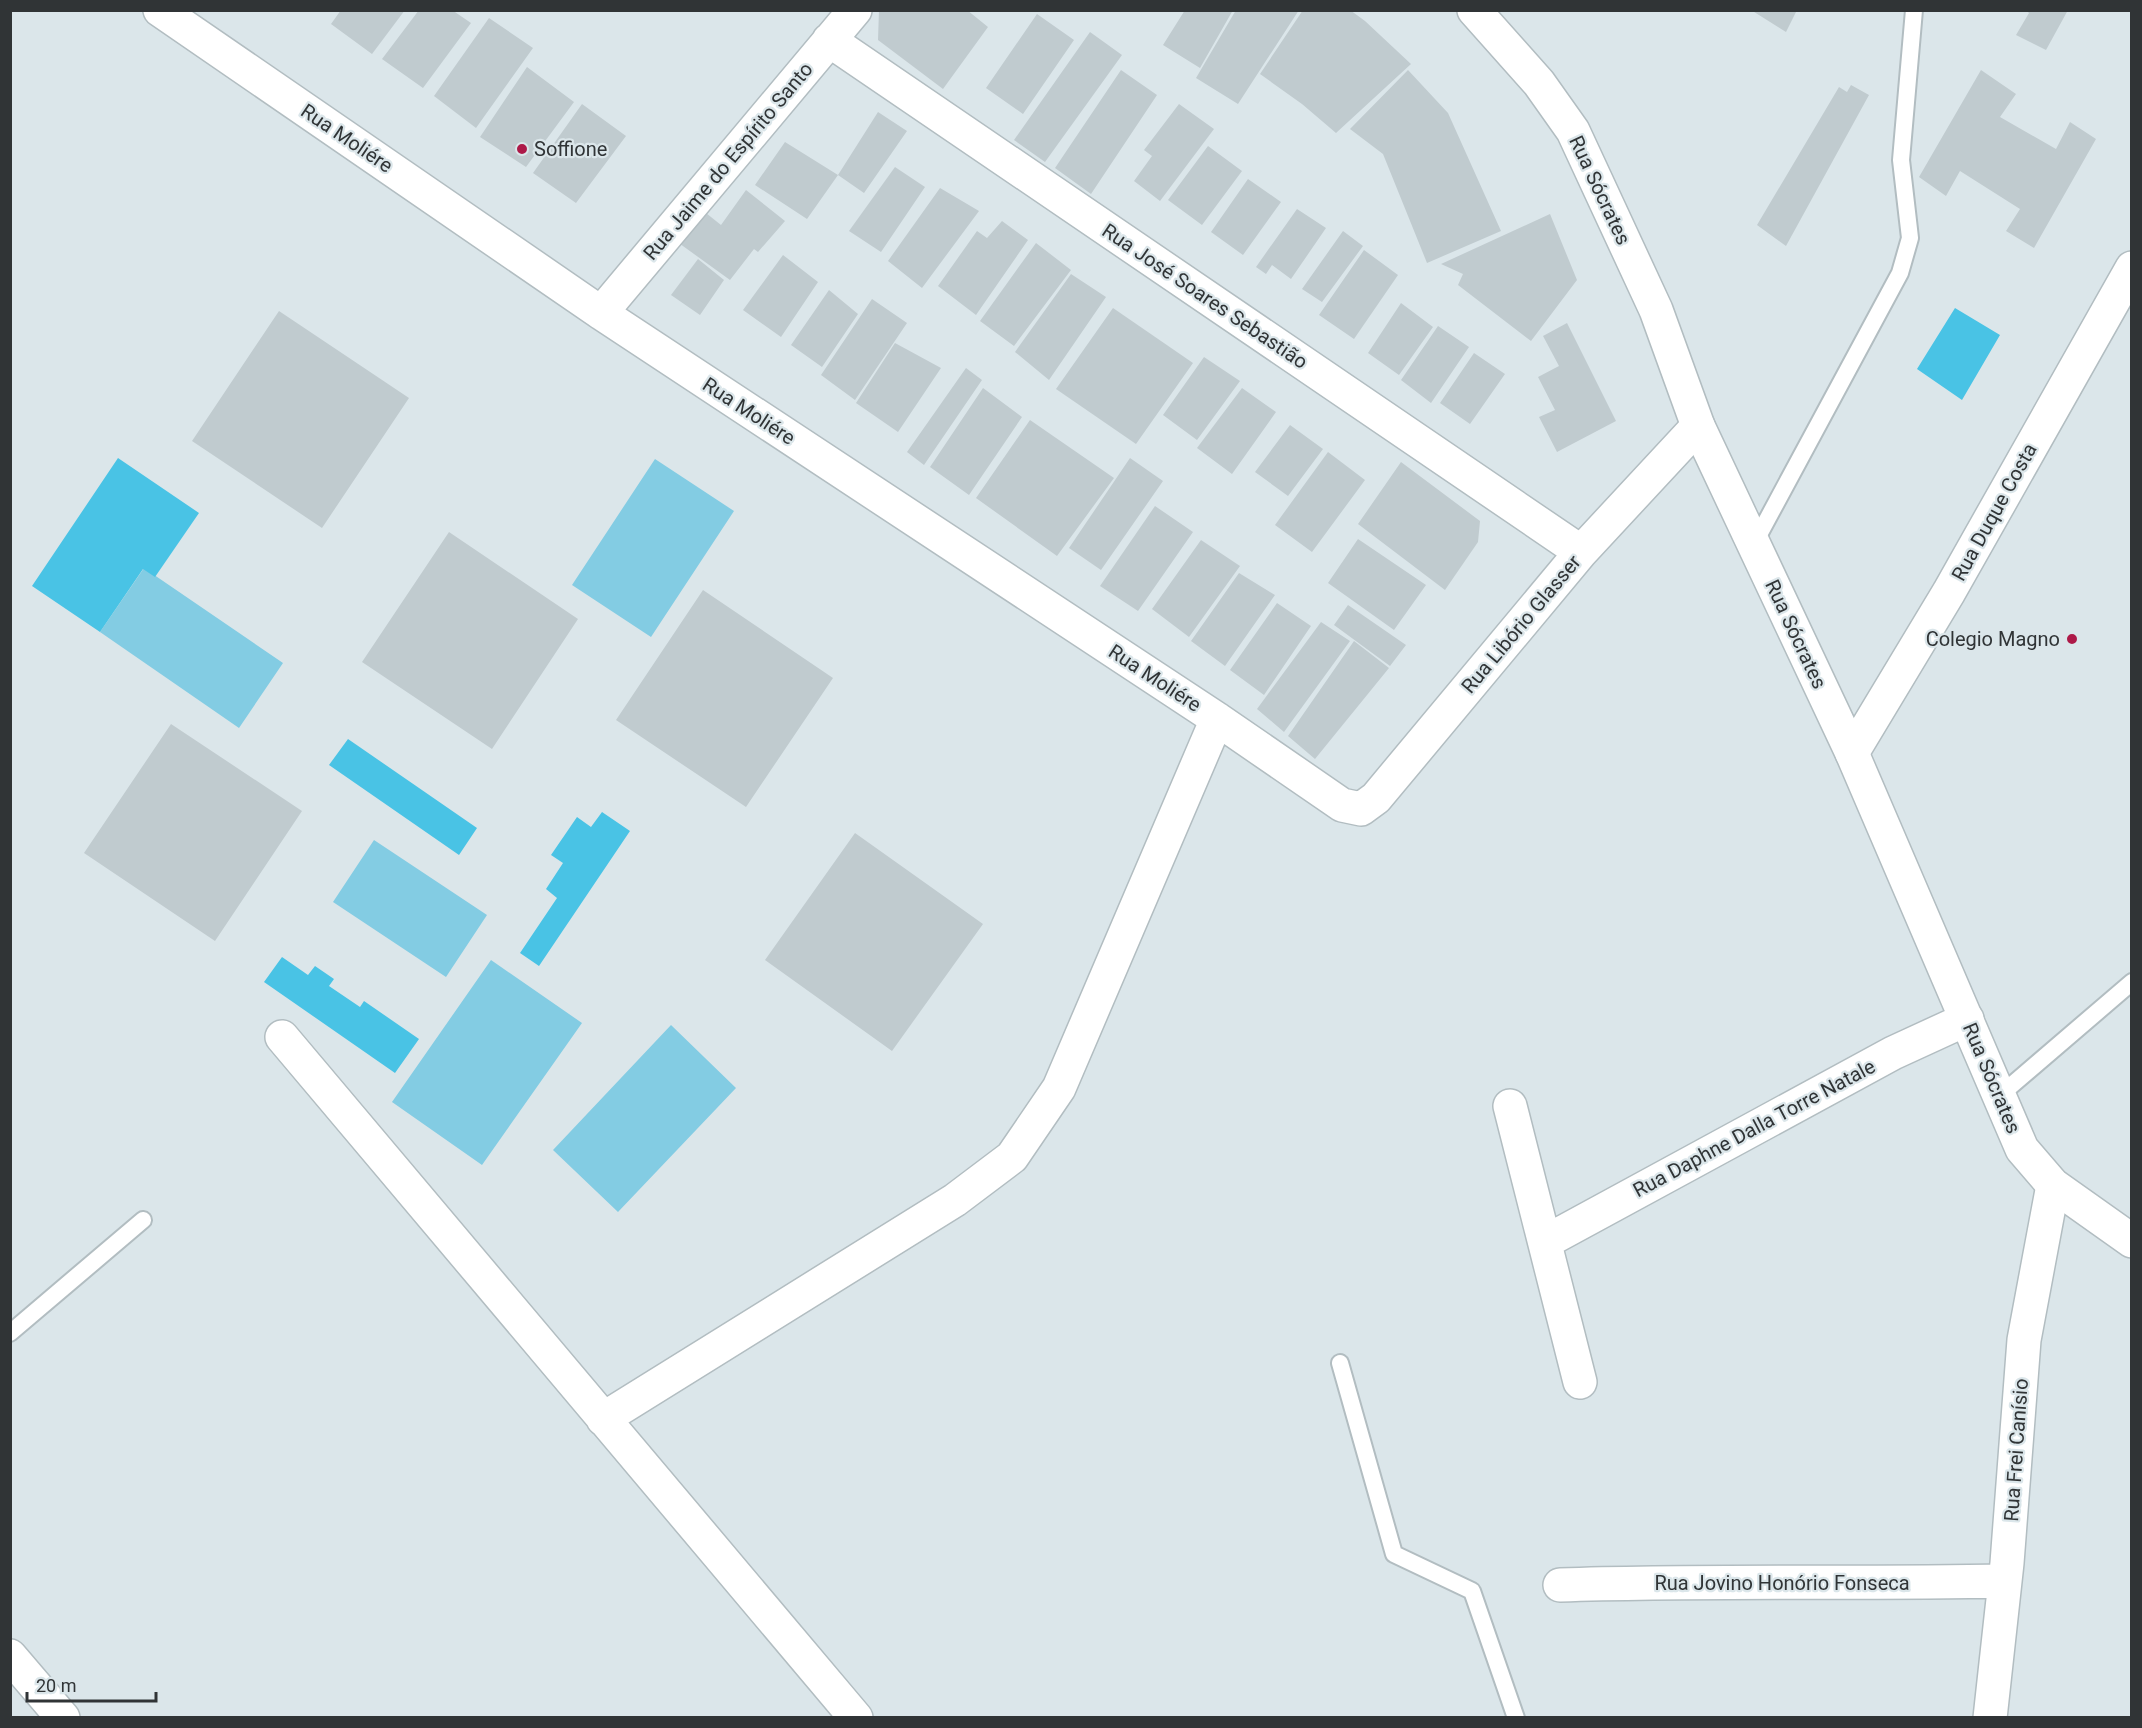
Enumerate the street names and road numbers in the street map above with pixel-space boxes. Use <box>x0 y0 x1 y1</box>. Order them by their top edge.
street label: Rua Jaime do Espírito Santo <box>638 57 818 265</box>
street label: Rua Moliére <box>297 99 397 177</box>
street label: Rua Sócrates <box>1564 132 1636 248</box>
street label: Rua José Soares Sebastião <box>1098 218 1312 374</box>
street label: Rua Moliére <box>698 372 800 450</box>
street label: Rua Duque Costa <box>1946 439 2042 585</box>
street label: Rua Libório Glasser <box>1456 550 1586 698</box>
street label: Rua Sócrates <box>1760 576 1832 692</box>
street label: Rua Moliére <box>1104 639 1206 717</box>
street label: Rua Sócrates <box>1958 1019 2026 1137</box>
street label: Rua Daphne Dalla Torre Natale <box>1629 1054 1879 1202</box>
street label: Rua Frei Canísio <box>1999 1378 2033 1522</box>
street label: Rua Jovino Honório Fonseca <box>1654 1571 1910 1595</box>

